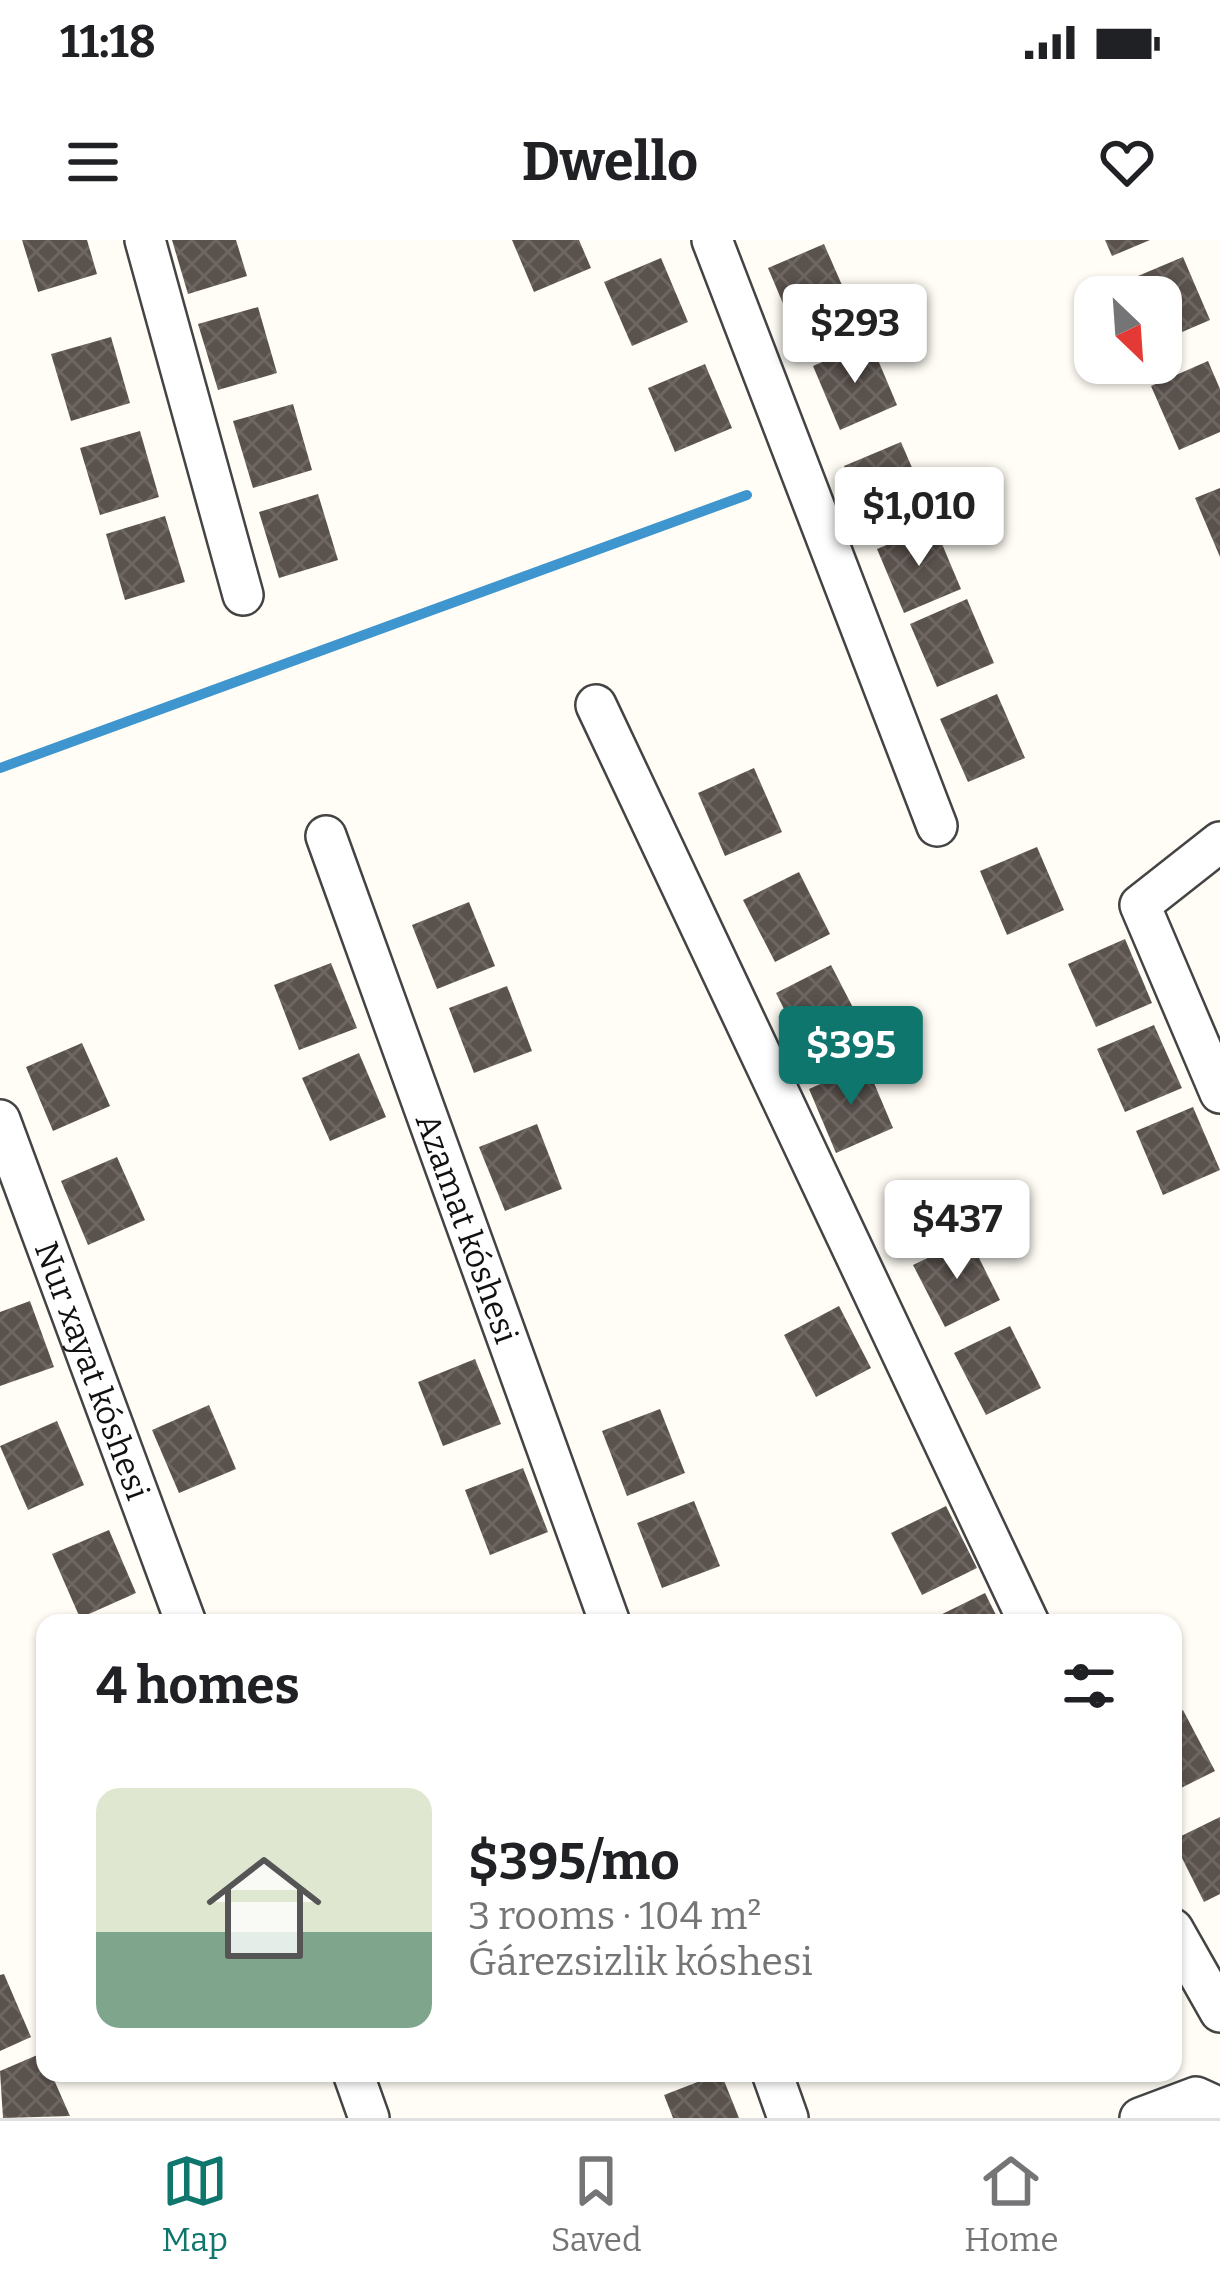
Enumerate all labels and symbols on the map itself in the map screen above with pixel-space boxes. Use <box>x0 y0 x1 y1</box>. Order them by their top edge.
north arrow <box>1074 276 1182 384</box>
pin: $293 <box>784 284 926 386</box>
pin: $1,010 <box>821 467 1017 569</box>
pin: $395 <box>780 1006 922 1108</box>
street label: Azamat kóshesi <box>407 1108 526 1349</box>
pin: $437 <box>886 1180 1028 1282</box>
street label: Nur xayat kóshesi <box>26 1236 158 1506</box>

